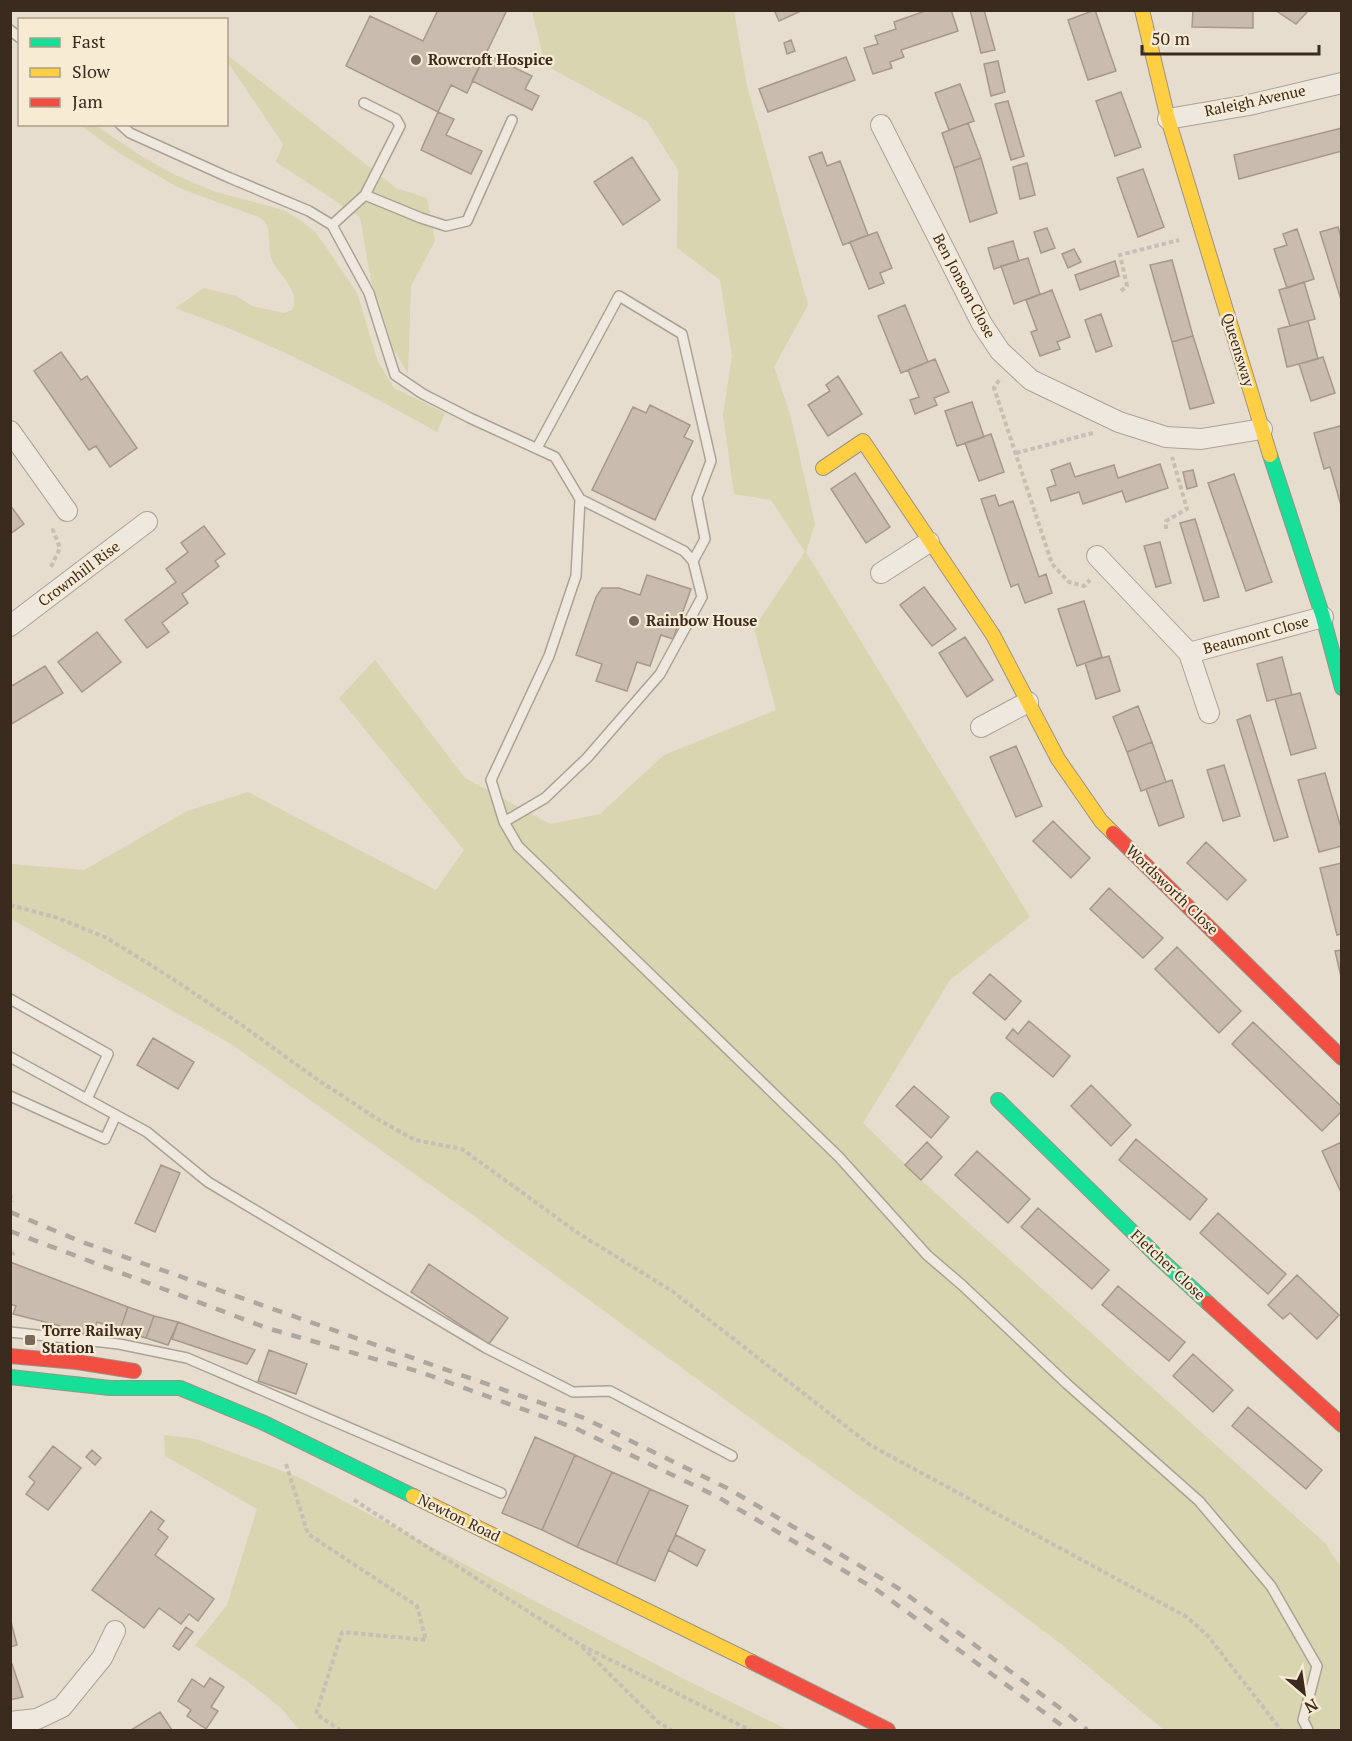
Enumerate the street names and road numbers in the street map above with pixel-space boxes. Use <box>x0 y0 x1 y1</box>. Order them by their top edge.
street label: Raleigh Avenue <box>1202 80 1307 120</box>
street label: Ben Jonson Close <box>929 230 1001 341</box>
street label: Queensway <box>1218 310 1260 390</box>
street label: Crownhill Rise <box>33 536 123 611</box>
street label: Beaumont Close <box>1201 610 1311 658</box>
street label: Wordsworth Close <box>1122 840 1223 939</box>
street label: Fletcher Close <box>1127 1225 1210 1304</box>
street label: Newton Road <box>415 1489 504 1546</box>

